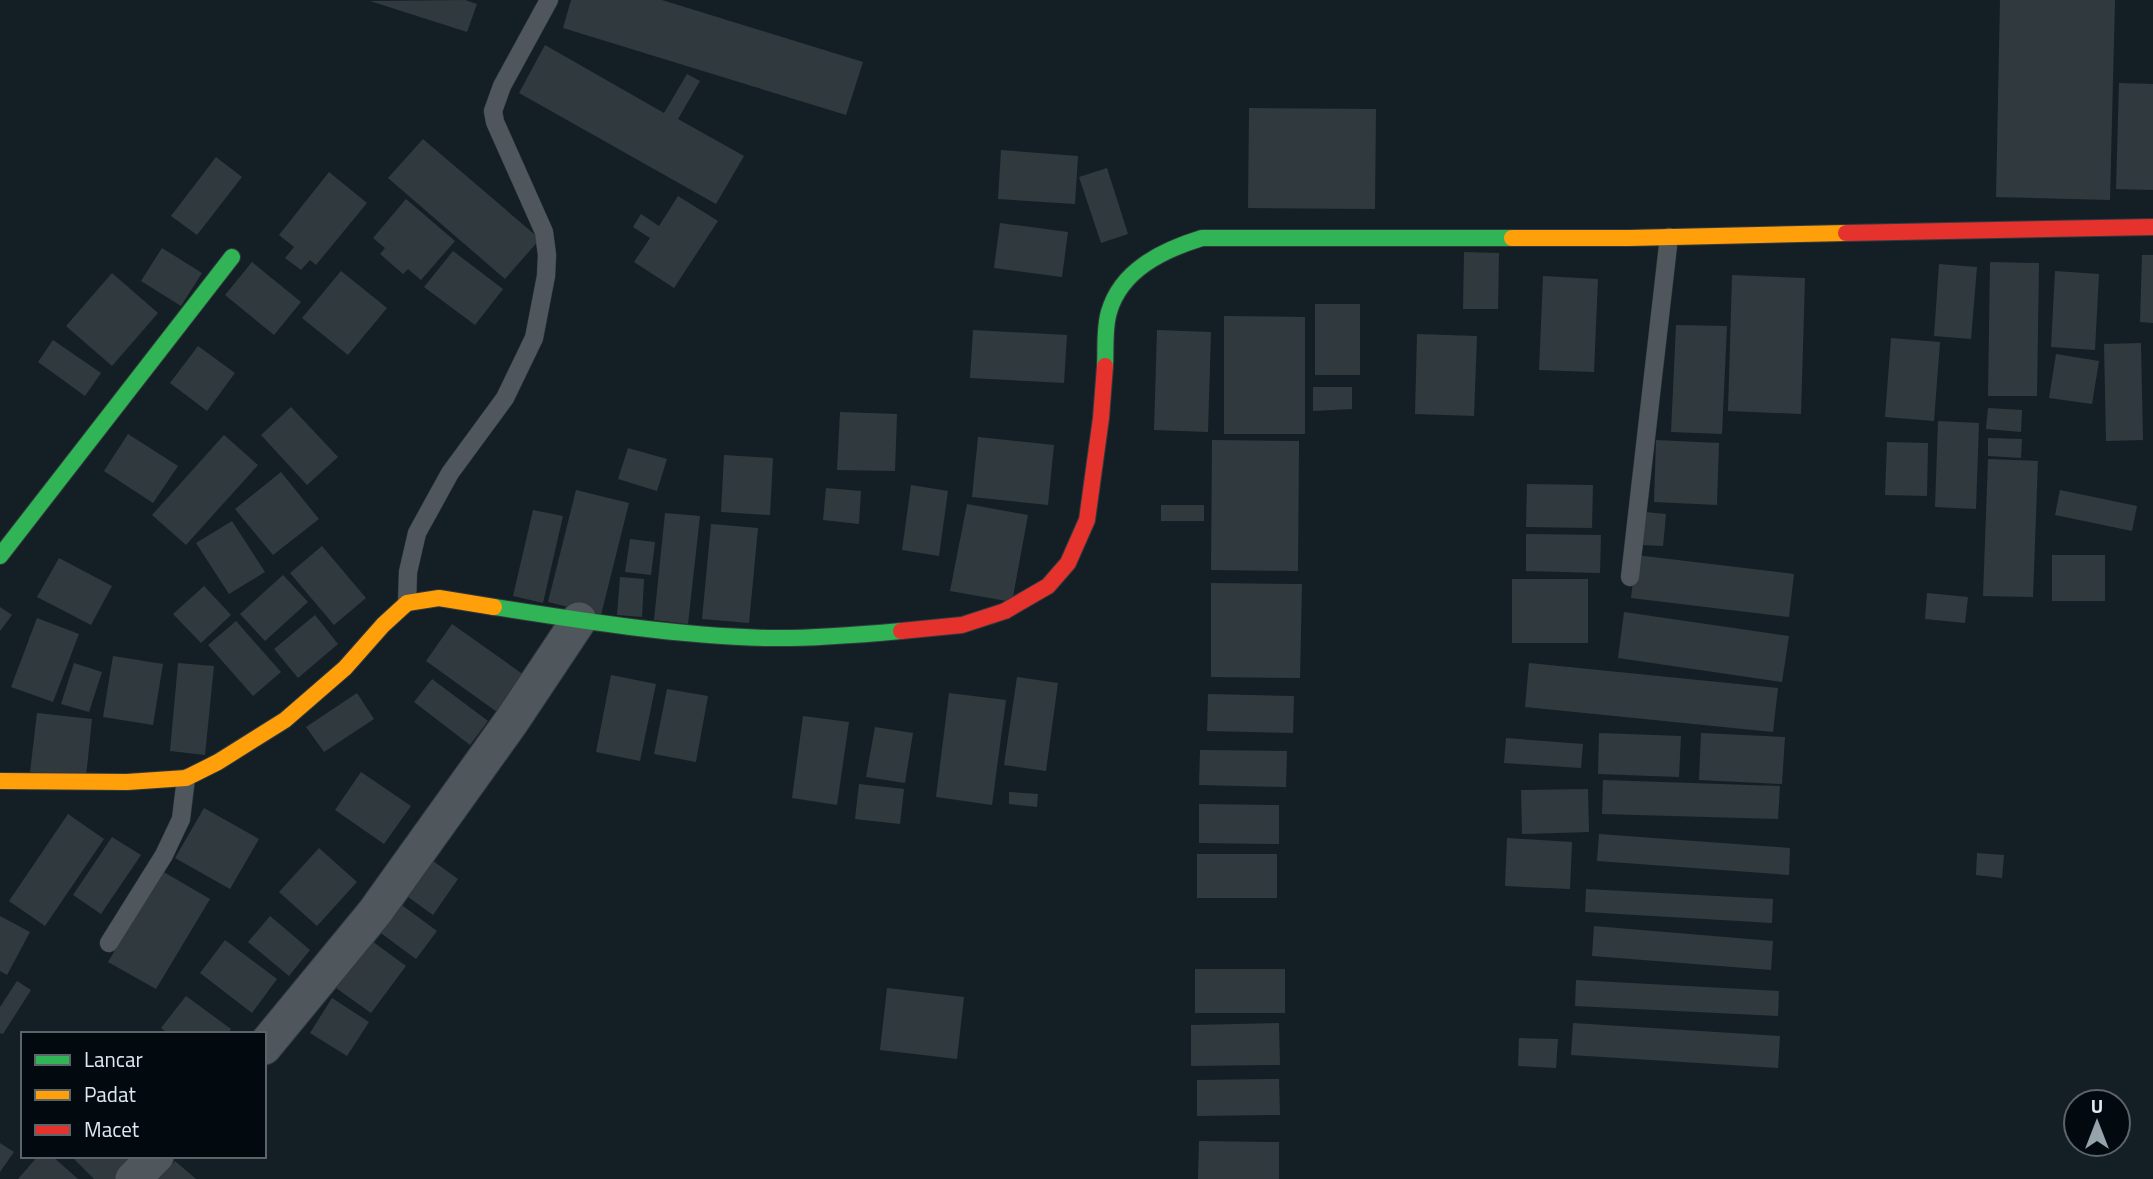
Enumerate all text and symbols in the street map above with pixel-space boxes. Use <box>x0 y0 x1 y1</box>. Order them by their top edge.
legend <box>21 1032 266 1158</box>
text: Lancar <box>84 1043 143 1075</box>
text: Padat <box>84 1078 136 1110</box>
north arrow <box>2062 1088 2132 1158</box>
text: U <box>2091 1091 2103 1120</box>
text: Macet <box>84 1113 140 1145</box>

